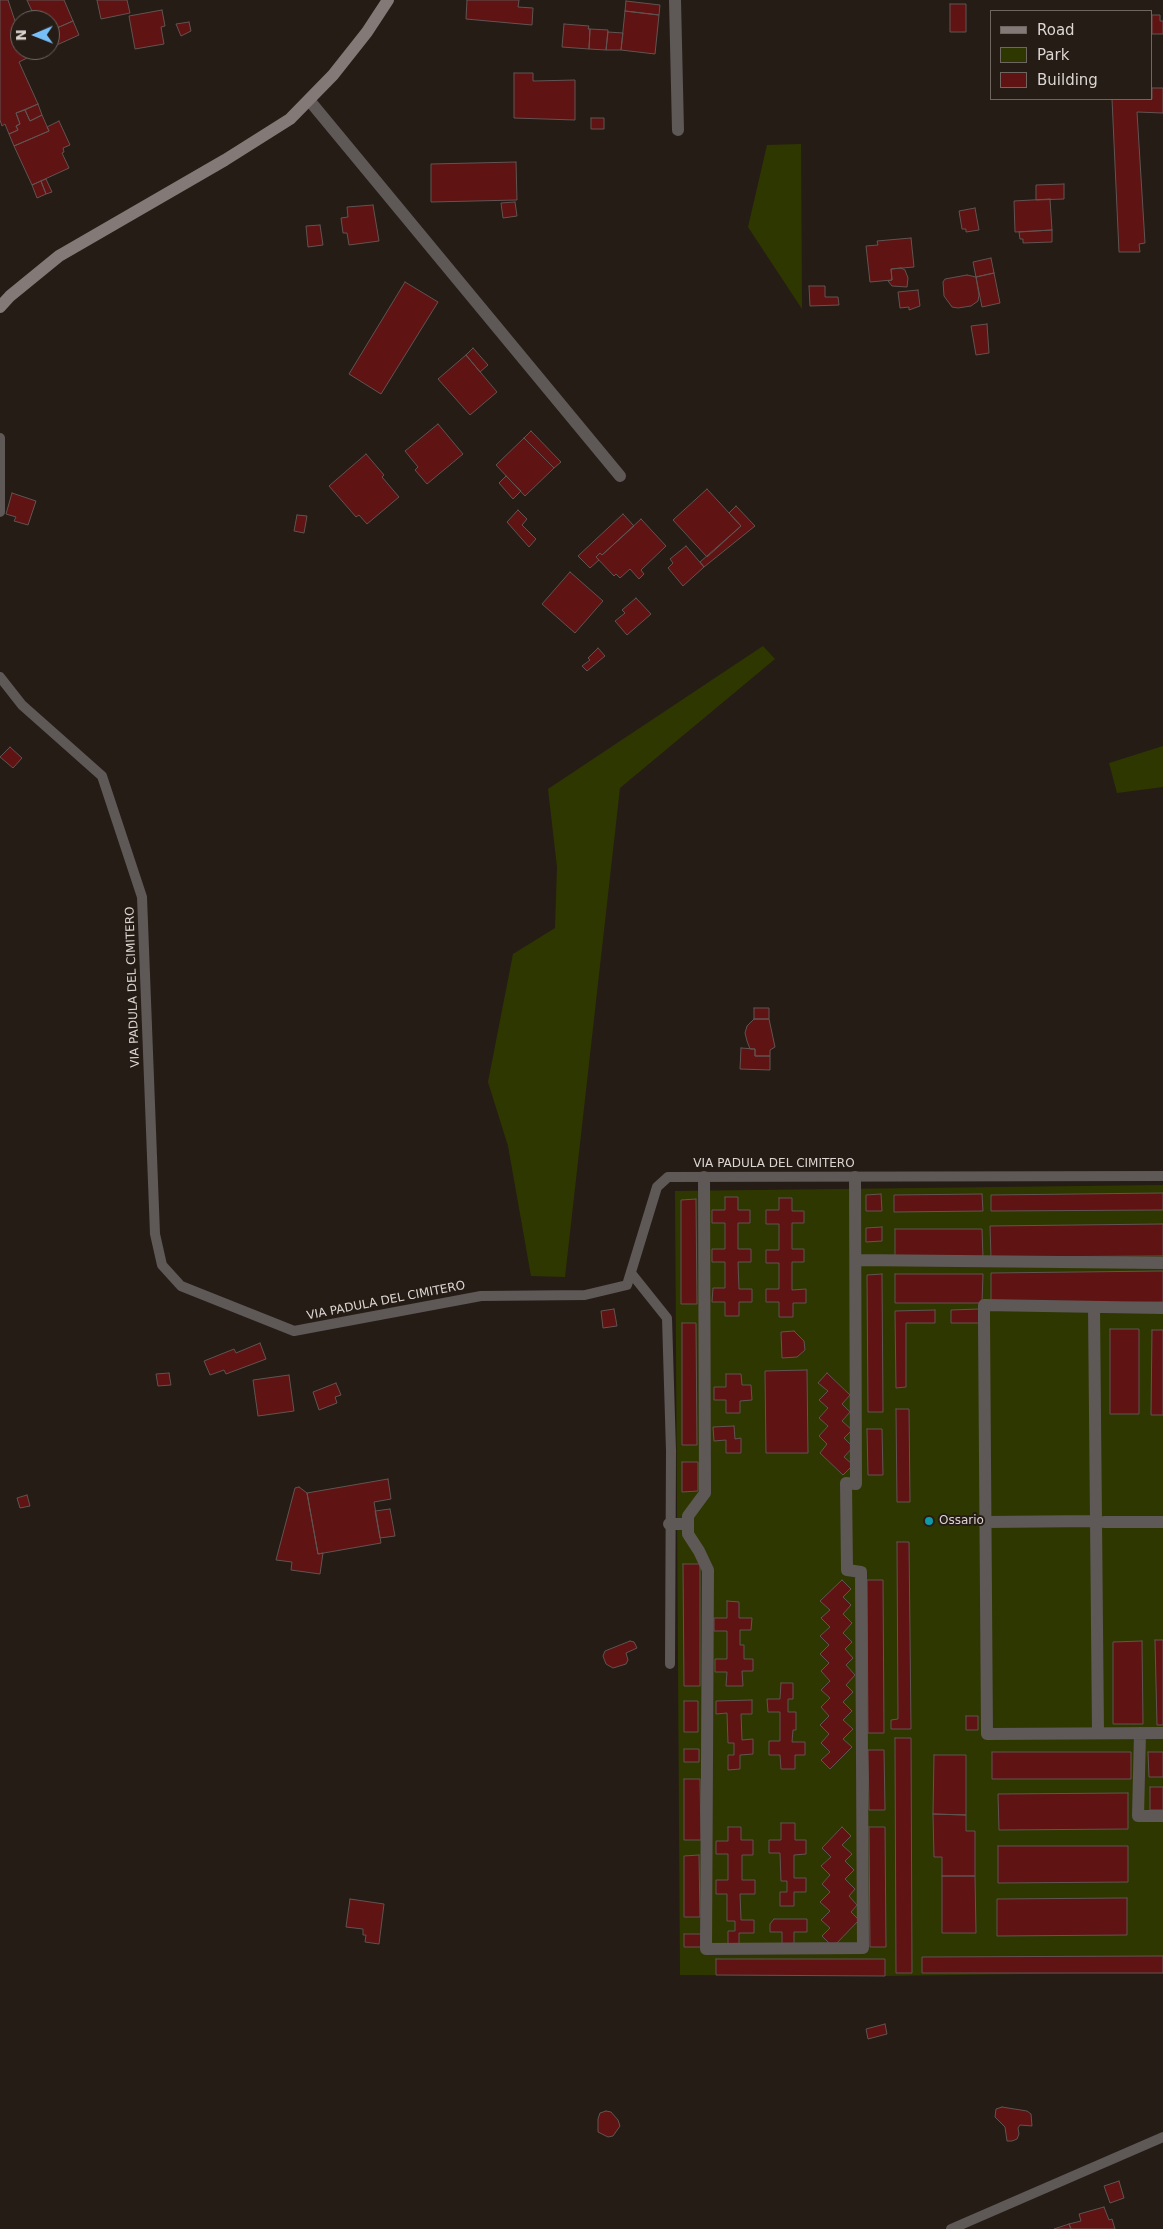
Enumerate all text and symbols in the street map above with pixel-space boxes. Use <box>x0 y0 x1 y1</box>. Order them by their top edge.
north arrow <box>10 10 60 60</box>
legend <box>990 10 1153 100</box>
text: Road <box>1037 21 1075 39</box>
text: N <box>13 29 29 41</box>
text: Park <box>1037 46 1069 64</box>
text: Building <box>1037 71 1098 89</box>
street label: VIA PADULA DEL CIMITERO <box>123 906 143 1068</box>
street label: VIA PADULA DEL CIMITERO <box>693 1157 855 1171</box>
street label: VIA PADULA DEL CIMITERO <box>305 1279 467 1323</box>
place label: Ossario <box>939 1514 984 1528</box>
marker: Ossario <box>923 1515 935 1527</box>

